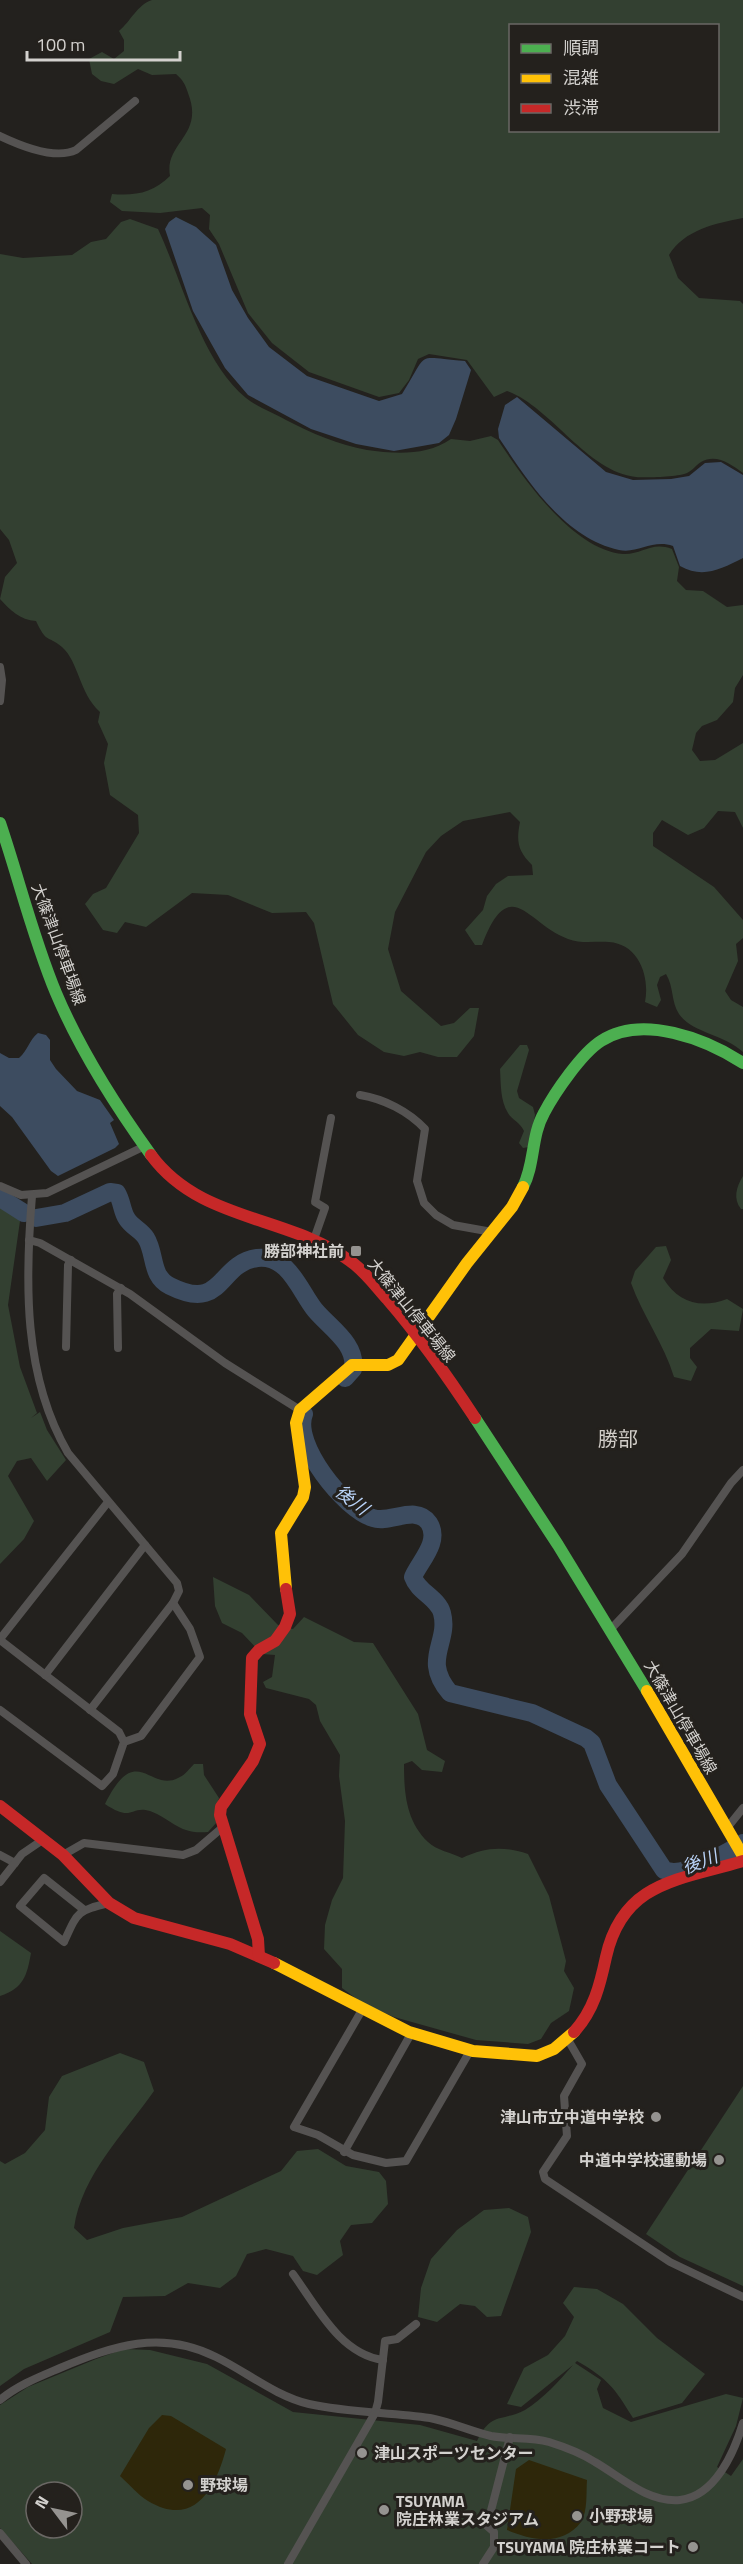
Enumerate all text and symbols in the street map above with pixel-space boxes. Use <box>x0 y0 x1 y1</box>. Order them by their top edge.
scale bar <box>27 24 180 62</box>
legend <box>509 24 719 132</box>
text: 100 m <box>36 31 85 58</box>
text: 順調 <box>563 34 599 61</box>
text: 混雑 <box>563 64 599 91</box>
text: 渋滞 <box>563 94 599 121</box>
street label: 大篠津山停車場線 <box>26 880 92 1008</box>
place label: 勝部神社前 <box>264 1239 344 1263</box>
marker: 勝部神社前 <box>349 1244 363 1258</box>
street label: 大篠津山停車場線 <box>362 1253 462 1367</box>
district label: 勝部 <box>598 1423 638 1454</box>
water label: 後川 <box>330 1478 376 1523</box>
street label: 大篠津山停車場線 <box>639 1656 723 1778</box>
water label: 後川 <box>678 1842 723 1881</box>
place label: 津山市立中道中学校 <box>500 2105 644 2129</box>
marker: 津山市立中道中学校 <box>649 2110 663 2124</box>
place label: 中道中学校運動場 <box>579 2148 707 2172</box>
marker: 中道中学校運動場 <box>712 2153 726 2167</box>
place label: 津山スポーツセンター <box>374 2441 534 2465</box>
marker: 津山スポーツセンター <box>355 2446 369 2460</box>
place label: 野球場 <box>200 2473 248 2497</box>
marker: 野球場 <box>181 2478 195 2492</box>
north arrow <box>24 2480 84 2540</box>
place label: TSUYAMA 院庄林業スタジアム <box>396 2489 539 2531</box>
text: N <box>28 2491 54 2513</box>
marker: TSUYAMA 院庄林業スタジアム <box>377 2503 391 2517</box>
place label: 小野球場 <box>589 2504 653 2528</box>
marker: 小野球場 <box>570 2509 584 2523</box>
place label: TSUYAMA 院庄林業コート <box>497 2535 681 2559</box>
marker: TSUYAMA 院庄林業コート <box>686 2540 700 2554</box>

